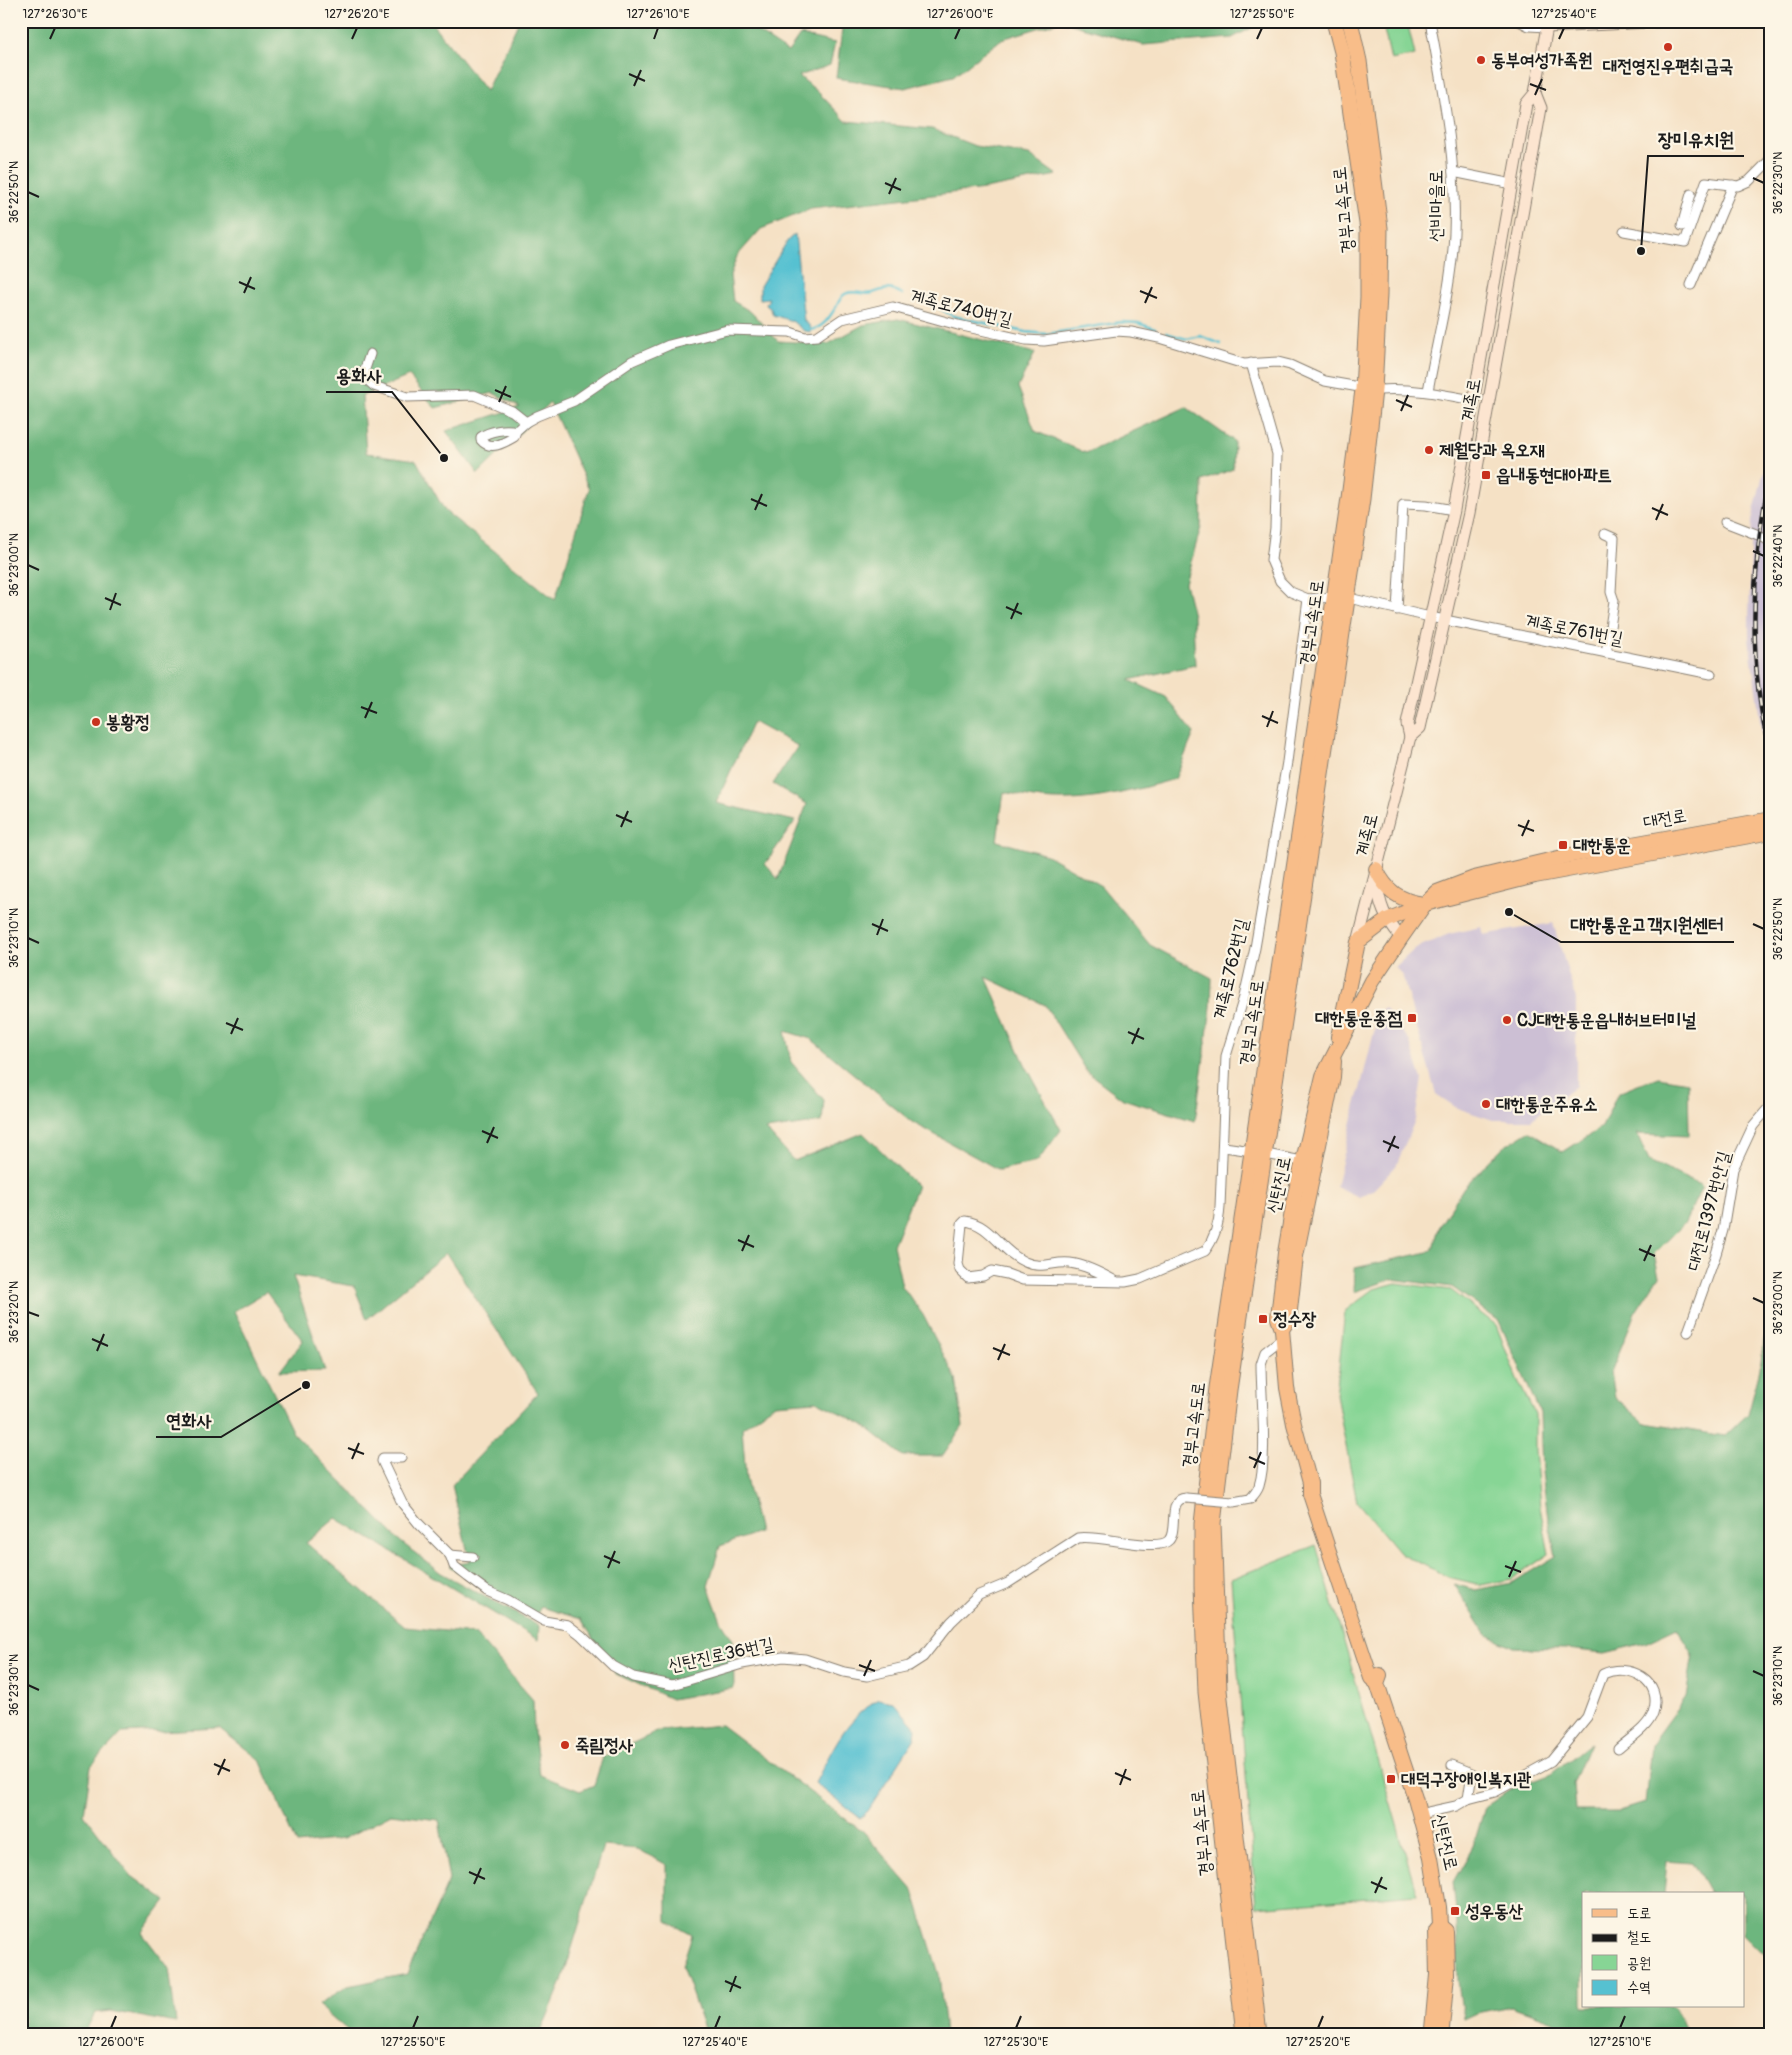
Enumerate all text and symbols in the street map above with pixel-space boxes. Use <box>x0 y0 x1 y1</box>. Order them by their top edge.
text: 127°26'30"E <box>22 7 88 22</box>
text: 127°26'20"E <box>324 7 390 22</box>
text: 127°26'10"E <box>626 7 690 22</box>
text: 127°26'00"E <box>927 7 993 22</box>
text: 127°25'50"E <box>1230 7 1294 22</box>
text: 127°25'40"E <box>1532 7 1596 22</box>
marker: 대전영진우편취급국 <box>1662 41 1674 53</box>
place label: 동부여성가족원 <box>1491 49 1592 72</box>
marker: 동부여성가족원 <box>1475 54 1487 66</box>
place label: 대전영진우편취급국 <box>1603 55 1733 78</box>
callout: 장미유치원 <box>1648 122 1744 156</box>
text: 장미유치원 <box>1658 128 1734 152</box>
text: 36°22'30"N <box>1771 152 1786 214</box>
text: 36°22'50"N <box>7 161 22 223</box>
street label: 경부고속도로 <box>1328 166 1360 254</box>
street label: 선비마을로 <box>1425 170 1448 242</box>
street label: 계족로740번길 <box>907 284 1015 332</box>
callout: 용화사 <box>326 358 392 392</box>
text: 용화사 <box>336 364 382 388</box>
street label: 계족로 <box>1456 377 1486 423</box>
place label: 제월당과 옥오재 <box>1439 439 1545 462</box>
marker: 제월당과 옥오재 <box>1423 444 1435 456</box>
place label: 읍내동현대아파트 <box>1496 464 1612 487</box>
marker: 읍내동현대아파트 <box>1480 469 1492 481</box>
text: 36°22'40"N <box>1771 525 1786 587</box>
text: 36°23'00"N <box>7 533 22 597</box>
street label: 경부고속도로 <box>1295 578 1329 668</box>
street label: 계족로761번길 <box>1523 609 1626 651</box>
place label: 봉황정 <box>106 711 149 734</box>
marker: 봉황정 <box>90 716 102 728</box>
street label: 대전로 <box>1642 804 1688 834</box>
street label: 계족로 <box>1351 811 1383 859</box>
place label: 대한통운 <box>1573 834 1631 857</box>
marker: 대한통운 <box>1557 839 1569 851</box>
text: 36°22'50"N <box>1771 898 1786 960</box>
text: 36°23'10"N <box>7 908 22 968</box>
callout: 대한통운고객지원센터 <box>1561 908 1734 942</box>
text: 대한통운고객지원센터 <box>1571 913 1723 937</box>
street label: 계족로762번길 <box>1208 916 1254 1022</box>
street label: 경부고속도로 <box>1235 978 1269 1068</box>
place label: 대한통운종점 <box>1315 1007 1403 1030</box>
place label: CJ대한통운읍내허브터미널 <box>1517 1009 1697 1032</box>
marker: 대한통운종점 <box>1406 1012 1418 1024</box>
marker: CJ대한통운읍내허브터미널 <box>1501 1014 1513 1026</box>
place label: 대한통운주유소 <box>1496 1093 1597 1116</box>
marker: 대한통운주유소 <box>1480 1098 1492 1110</box>
street label: 대전로1397번안길 <box>1682 1148 1736 1273</box>
street label: 신탄진로 <box>1262 1154 1296 1216</box>
text: 36°23'00"N <box>1771 1271 1786 1335</box>
text: 36°23'20"N <box>7 1281 22 1343</box>
place label: 정수장 <box>1273 1308 1317 1331</box>
marker: 정수장 <box>1257 1313 1269 1325</box>
street label: 경부고속도로 <box>1177 1380 1211 1470</box>
callout: 연화사 <box>156 1403 221 1437</box>
text: 연화사 <box>166 1409 212 1433</box>
street label: 신탄진로36번길 <box>666 1632 776 1677</box>
text: 36°23'10"N <box>1771 1646 1786 1706</box>
text: 36°23'30"N <box>7 1654 22 1716</box>
place label: 죽림정사 <box>575 1734 633 1757</box>
marker: 죽림정사 <box>559 1739 571 1751</box>
place label: 대덕구장애인복지관 <box>1401 1768 1532 1791</box>
marker: 대덕구장애인복지관 <box>1385 1773 1397 1785</box>
street label: 경부고속도로 <box>1186 1789 1218 1877</box>
street label: 신탄진로 <box>1427 1811 1463 1873</box>
legend <box>1582 1892 1744 2008</box>
place label: 성우동산 <box>1465 1900 1523 1923</box>
text: 도로 <box>1627 1904 1651 1923</box>
marker: 성우동산 <box>1449 1905 1461 1917</box>
text: 철도 <box>1627 1928 1651 1947</box>
text: 공원 <box>1627 1954 1651 1973</box>
text: 수역 <box>1627 1978 1651 1997</box>
text: 127°26'00"E <box>78 2035 144 2050</box>
text: 127°25'50"E <box>381 2035 445 2050</box>
text: 127°25'40"E <box>683 2035 747 2050</box>
text: 127°25'30"E <box>984 2035 1048 2050</box>
text: 127°25'20"E <box>1286 2035 1350 2050</box>
text: 127°25'10"E <box>1589 2035 1651 2050</box>

